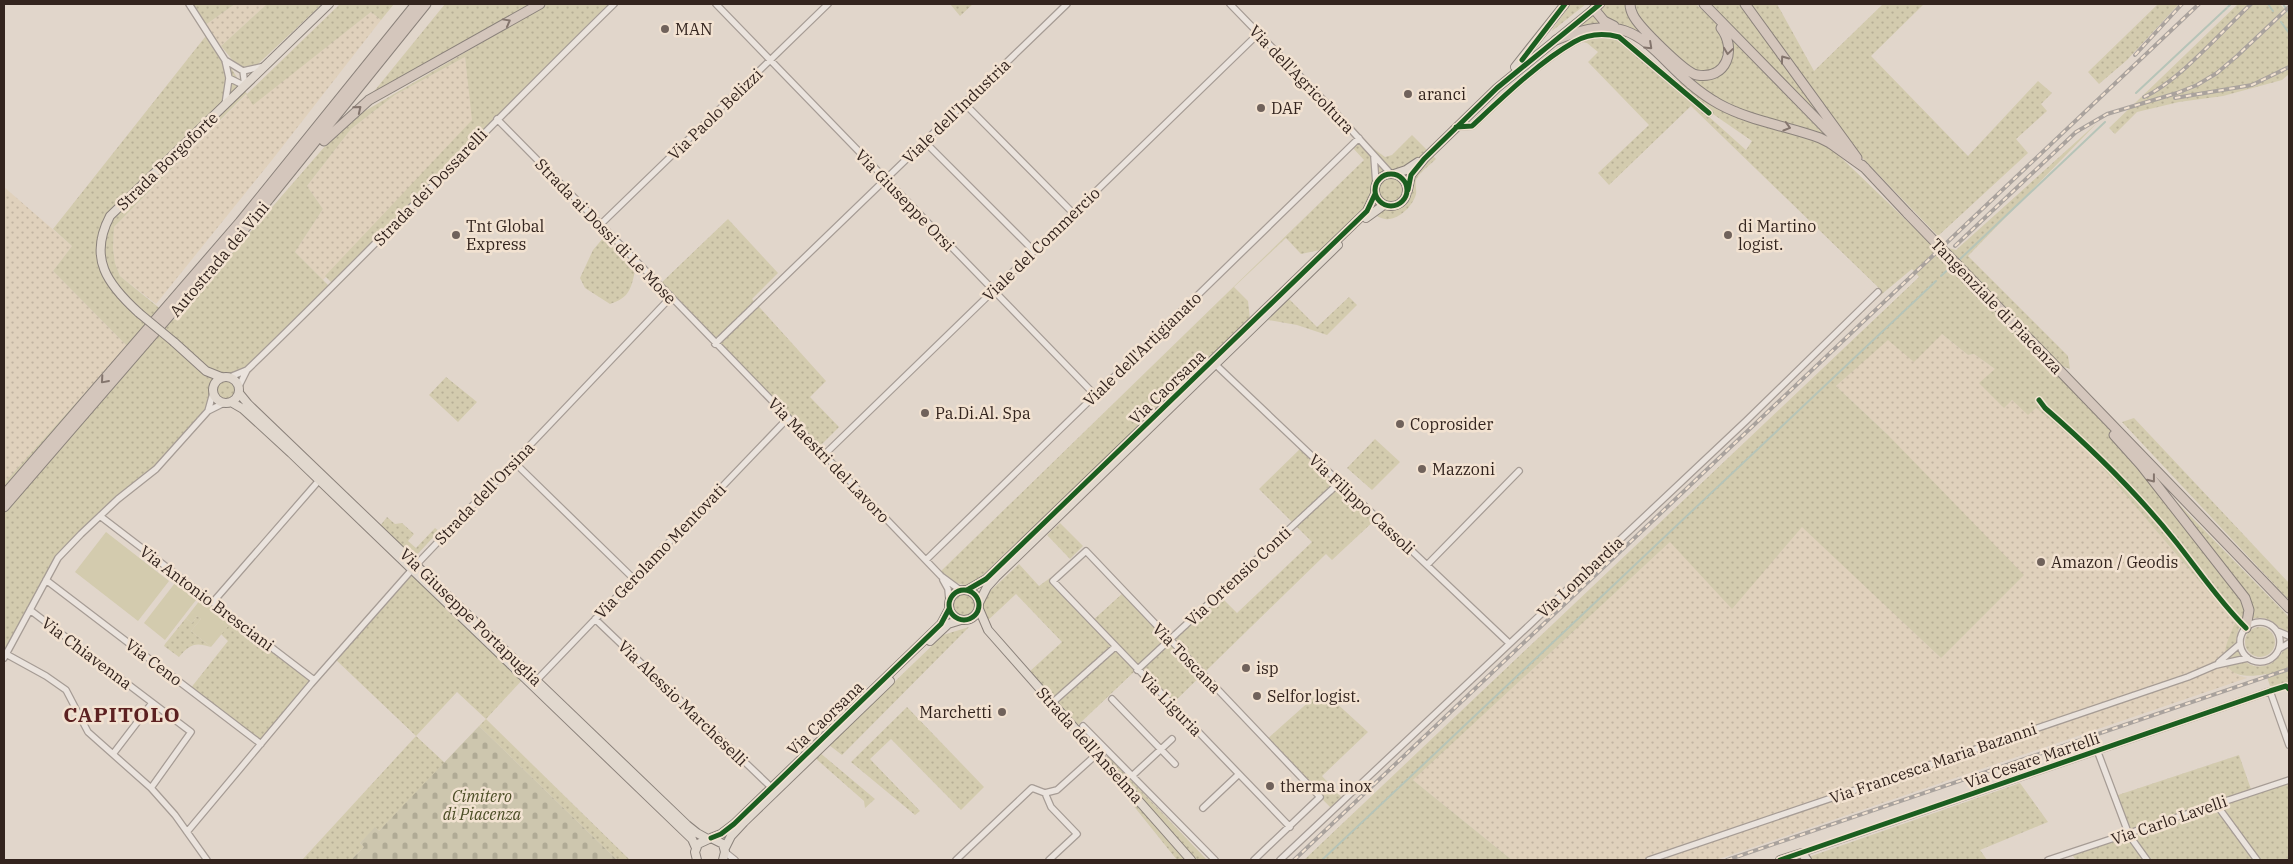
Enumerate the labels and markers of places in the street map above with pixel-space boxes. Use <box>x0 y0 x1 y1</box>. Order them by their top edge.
place label: MAN <box>675 19 712 39</box>
marker: MAN <box>659 23 671 35</box>
place label: aranci <box>1418 84 1466 104</box>
marker: aranci <box>1402 88 1414 100</box>
place label: DAF <box>1271 98 1303 118</box>
marker: DAF <box>1255 102 1267 114</box>
place label: Tnt Global Express <box>466 216 545 254</box>
place label: di Martino logist. <box>1738 216 1816 254</box>
marker: Tnt Global Express <box>450 229 462 241</box>
marker: di Martino logist. <box>1722 229 1734 241</box>
place label: Pa.Di.Al. Spa <box>935 403 1031 423</box>
marker: Pa.Di.Al. Spa <box>919 407 931 419</box>
place label: Coprosider <box>1410 414 1493 434</box>
marker: Coprosider <box>1394 418 1406 430</box>
place label: Mazzoni <box>1432 459 1495 479</box>
marker: Mazzoni <box>1416 463 1428 475</box>
place label: Amazon / Geodis <box>2051 552 2178 572</box>
marker: Amazon / Geodis <box>2035 556 2047 568</box>
place label: isp <box>1256 658 1279 678</box>
marker: isp <box>1240 662 1252 674</box>
place label: Selfor logist. <box>1267 686 1360 706</box>
marker: Selfor logist. <box>1251 690 1263 702</box>
place label: Marchetti <box>919 702 992 722</box>
marker: Marchetti <box>996 706 1008 718</box>
place label: therma inox <box>1280 776 1372 796</box>
marker: therma inox <box>1264 780 1276 792</box>

